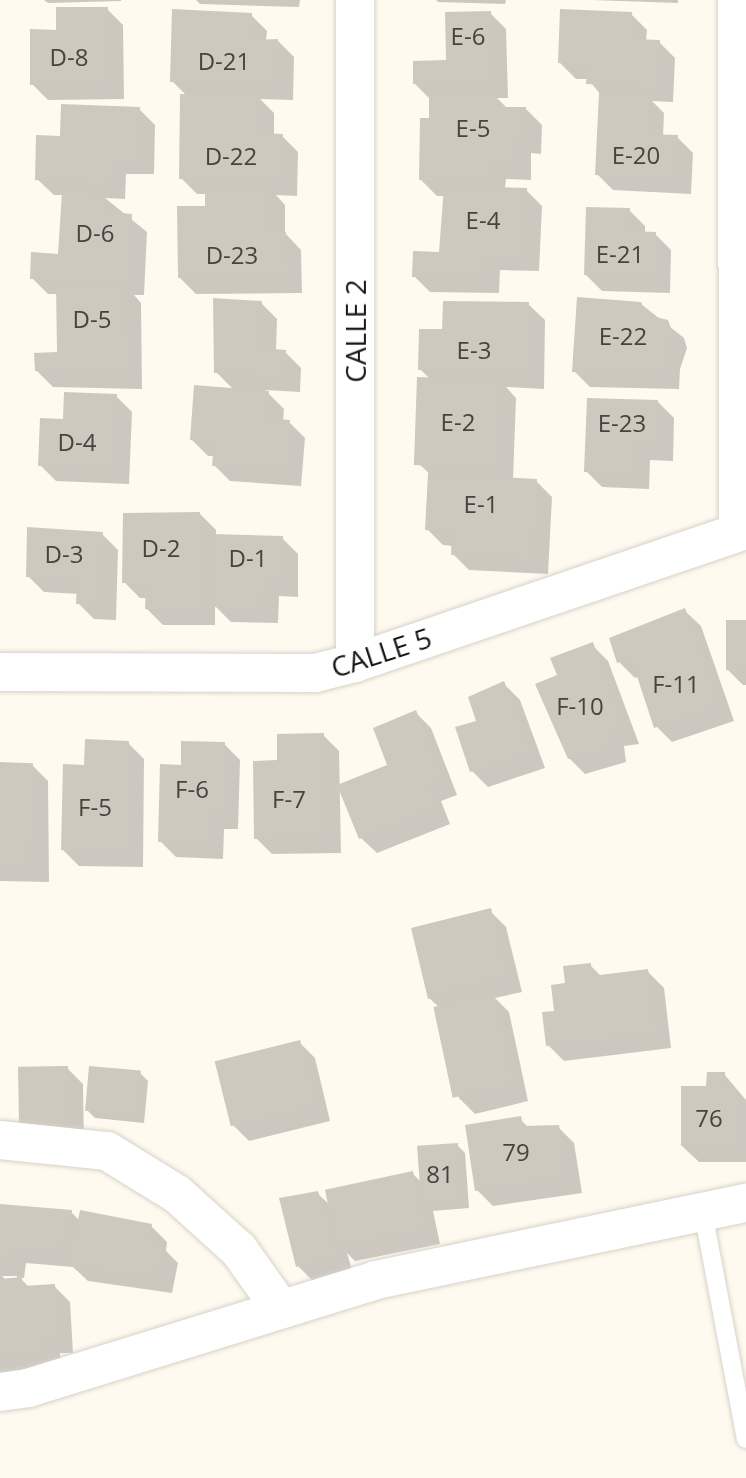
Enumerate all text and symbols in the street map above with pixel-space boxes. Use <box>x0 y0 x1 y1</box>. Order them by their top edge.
house number: E-6 <box>451 22 485 50</box>
house number: D-8 <box>50 43 88 71</box>
house number: D-21 <box>198 47 250 75</box>
house number: E-5 <box>456 114 490 142</box>
house number: E-20 <box>612 141 660 169</box>
house number: D-22 <box>205 142 257 170</box>
house number: E-4 <box>466 206 500 234</box>
house number: D-6 <box>76 219 114 247</box>
house number: E-21 <box>596 240 644 268</box>
house number: D-23 <box>206 241 258 269</box>
street label: CALLE 2 <box>338 279 372 383</box>
house number: D-5 <box>73 305 111 333</box>
house number: E-22 <box>599 322 647 350</box>
house number: E-3 <box>457 336 491 364</box>
house number: E-2 <box>441 408 475 436</box>
house number: E-23 <box>598 409 646 437</box>
house number: D-4 <box>58 428 96 456</box>
house number: E-1 <box>464 490 498 518</box>
house number: D-2 <box>142 534 180 562</box>
house number: D-3 <box>45 540 83 568</box>
house number: D-1 <box>229 544 267 572</box>
street label: CALLE 5 <box>327 620 435 684</box>
house number: F-11 <box>652 670 700 698</box>
house number: F-10 <box>556 692 604 720</box>
house number: F-6 <box>175 775 209 803</box>
house number: F-7 <box>272 785 306 813</box>
house number: F-5 <box>78 793 112 821</box>
house number: 76 <box>695 1104 723 1132</box>
house number: 79 <box>502 1138 530 1166</box>
house number: 81 <box>426 1160 454 1188</box>

